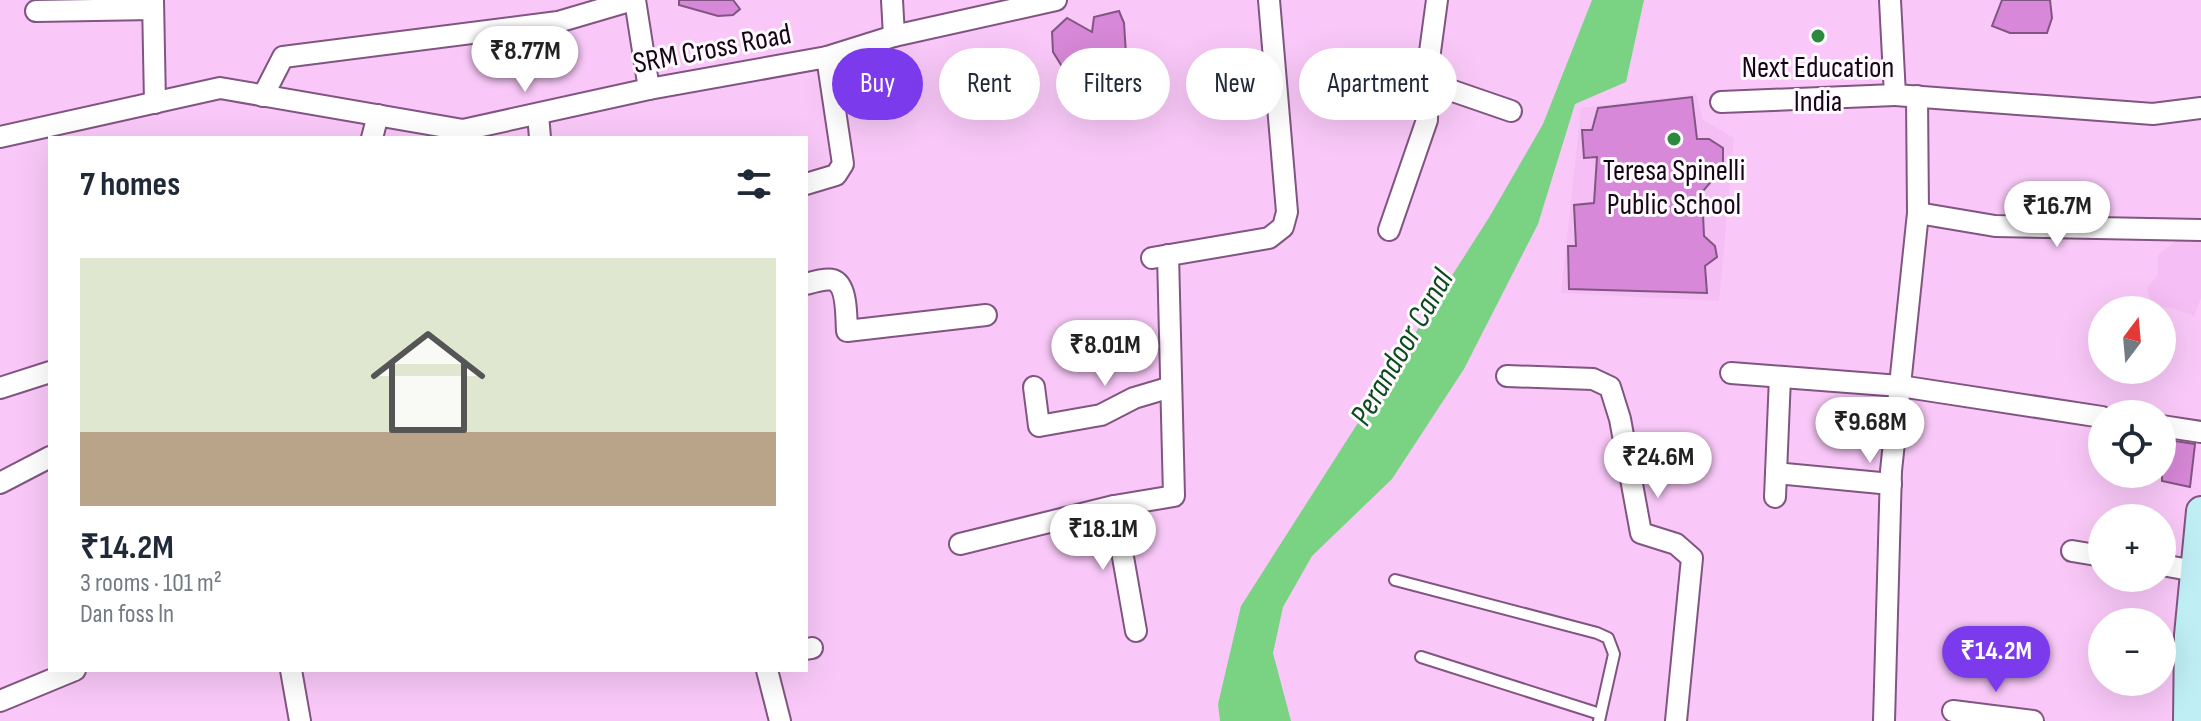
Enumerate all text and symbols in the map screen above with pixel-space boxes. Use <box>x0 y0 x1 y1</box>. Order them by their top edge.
street label: SRM Cross Road <box>630 16 794 82</box>
pin: ₹8.77M <box>460 26 590 94</box>
marker: Next Education India <box>1809 27 1827 45</box>
text: ₹8.77M <box>489 36 561 67</box>
chip: Buy <box>832 48 923 120</box>
chip: Rent <box>939 48 1040 120</box>
chip: Filters <box>1056 48 1170 120</box>
chip: New <box>1186 48 1283 120</box>
chip: Apartment <box>1299 48 1457 120</box>
place label: Next Education India <box>1742 50 1894 120</box>
marker: Teresa Spinelli Public School <box>1665 130 1683 148</box>
place label: Teresa Spinelli Public School <box>1603 153 1745 223</box>
icon: filters <box>732 162 776 206</box>
text: 7 homes <box>80 164 180 205</box>
pin: ₹16.7M <box>1992 181 2122 249</box>
text: ₹16.7M <box>2022 191 2092 222</box>
water label: Perandoor Canal <box>1342 262 1463 433</box>
north arrow <box>2088 296 2176 384</box>
map controls <box>2088 296 2176 696</box>
icon: home <box>356 310 500 454</box>
pin: ₹8.01M <box>1040 320 1170 388</box>
text: ₹8.01M <box>1069 330 1141 361</box>
pin: ₹9.68M <box>1805 397 1935 465</box>
button: locate <box>2088 400 2176 488</box>
text: ₹9.68M <box>1833 407 1907 438</box>
pin: ₹24.6M <box>1593 432 1723 500</box>
text: ₹24.6M <box>1622 442 1694 473</box>
pin: ₹18.1M <box>1038 504 1168 572</box>
button: + <box>2088 504 2176 592</box>
text: ₹18.1M <box>1068 514 1138 545</box>
text: ₹14.2M <box>80 527 174 568</box>
text: 3 rooms · 101 m² <box>80 568 222 599</box>
text: Dan foss ln <box>80 599 174 630</box>
button: − <box>2088 608 2176 696</box>
pin: ₹14.2M <box>1931 626 2061 694</box>
text: ₹14.2M <box>1960 636 2032 667</box>

